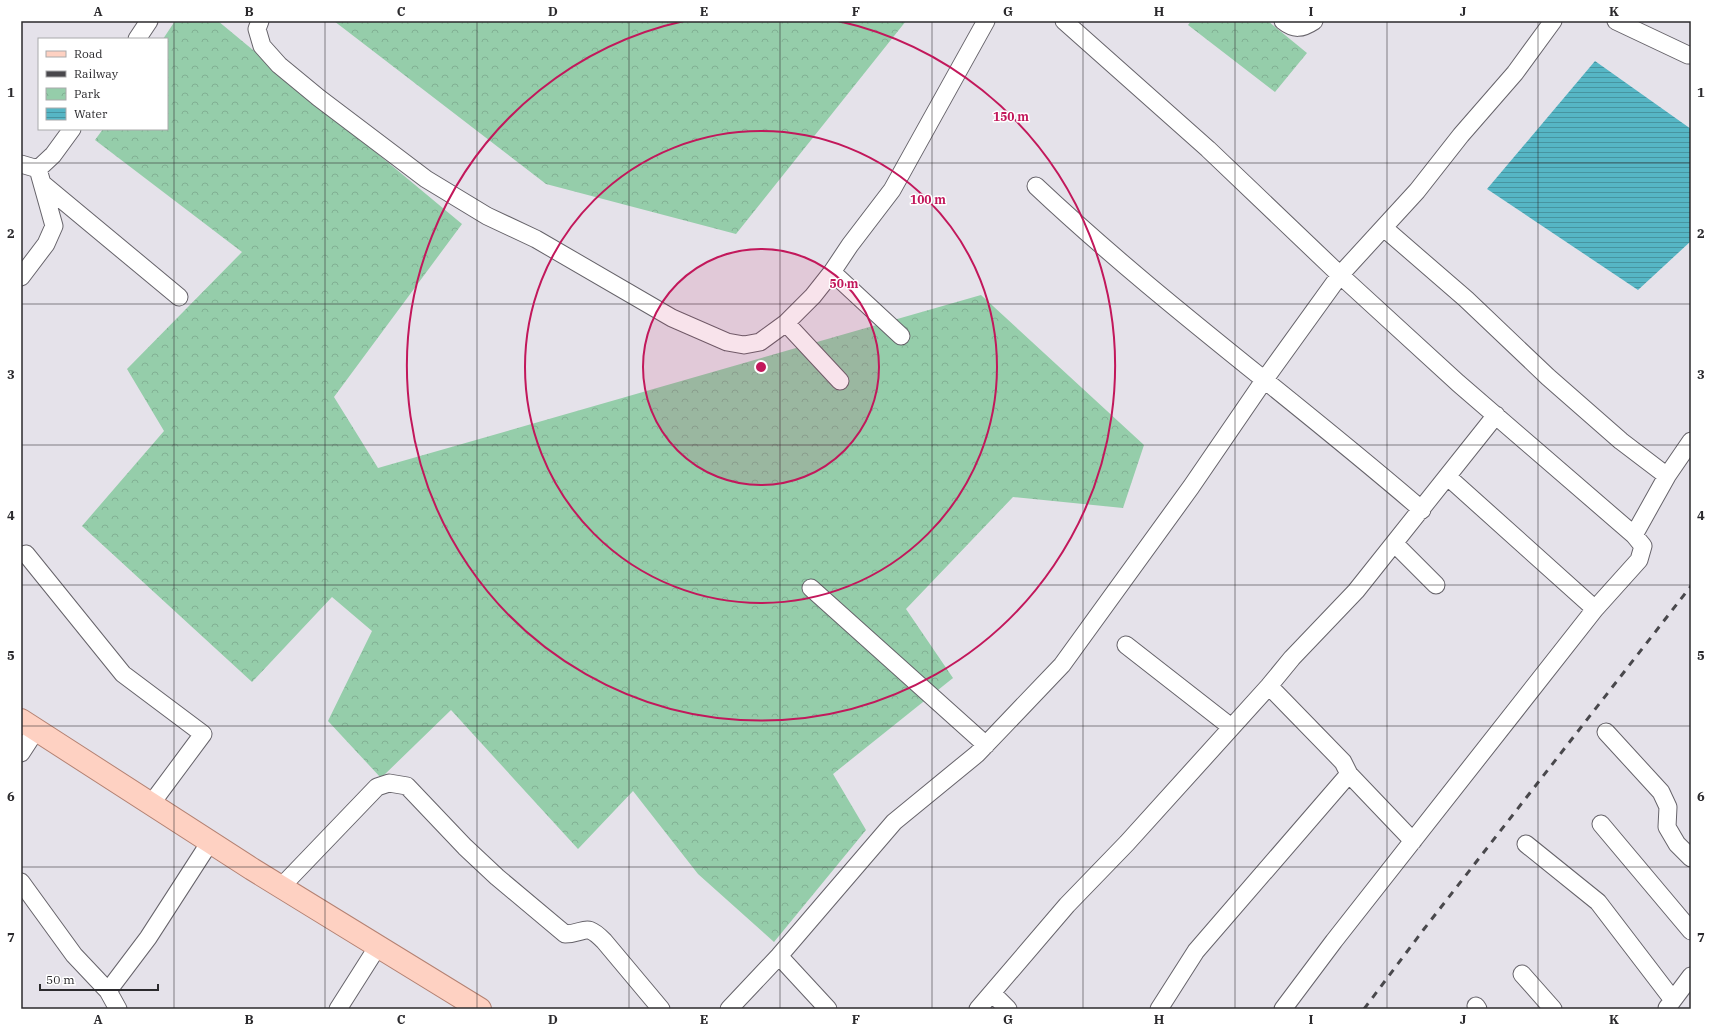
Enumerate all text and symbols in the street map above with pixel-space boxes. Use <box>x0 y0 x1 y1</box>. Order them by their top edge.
text: A <box>93 3 103 20</box>
text: B <box>244 3 254 20</box>
text: C <box>397 3 406 20</box>
text: D <box>548 3 558 20</box>
text: E <box>700 3 708 20</box>
text: F <box>852 3 860 20</box>
text: G <box>1003 3 1013 20</box>
text: H <box>1154 3 1165 20</box>
text: I <box>1309 3 1314 20</box>
text: J <box>1460 3 1467 20</box>
text: K <box>1609 3 1619 20</box>
legend <box>38 38 168 130</box>
text: Road <box>74 46 103 61</box>
text: Railway <box>74 66 119 81</box>
text: 1 <box>7 84 15 101</box>
text: 1 <box>1697 84 1705 101</box>
text: Park <box>74 86 100 101</box>
text: Water <box>74 106 108 121</box>
text: 150 m <box>993 109 1029 124</box>
text: 100 m <box>910 192 946 207</box>
text: 2 <box>7 225 15 242</box>
text: 2 <box>1697 225 1705 242</box>
text: 50 m <box>830 276 859 291</box>
centre of rings <box>754 360 768 374</box>
text: 3 <box>7 366 15 383</box>
text: 3 <box>1697 366 1705 383</box>
text: 4 <box>7 507 15 524</box>
text: 4 <box>1697 507 1705 524</box>
text: 5 <box>7 647 15 664</box>
text: 5 <box>1697 647 1705 664</box>
text: 6 <box>7 788 15 805</box>
text: 6 <box>1697 788 1705 805</box>
text: 7 <box>7 929 15 946</box>
text: 7 <box>1697 929 1705 946</box>
scale bar <box>40 966 158 992</box>
text: 50 m <box>46 972 75 987</box>
text: A <box>93 1011 103 1028</box>
text: B <box>244 1011 254 1028</box>
text: C <box>397 1011 406 1028</box>
text: D <box>548 1011 558 1028</box>
text: E <box>700 1011 708 1028</box>
text: F <box>852 1011 860 1028</box>
text: G <box>1003 1011 1013 1028</box>
text: H <box>1154 1011 1165 1028</box>
text: I <box>1309 1011 1314 1028</box>
text: J <box>1460 1011 1467 1028</box>
text: K <box>1609 1011 1619 1028</box>

